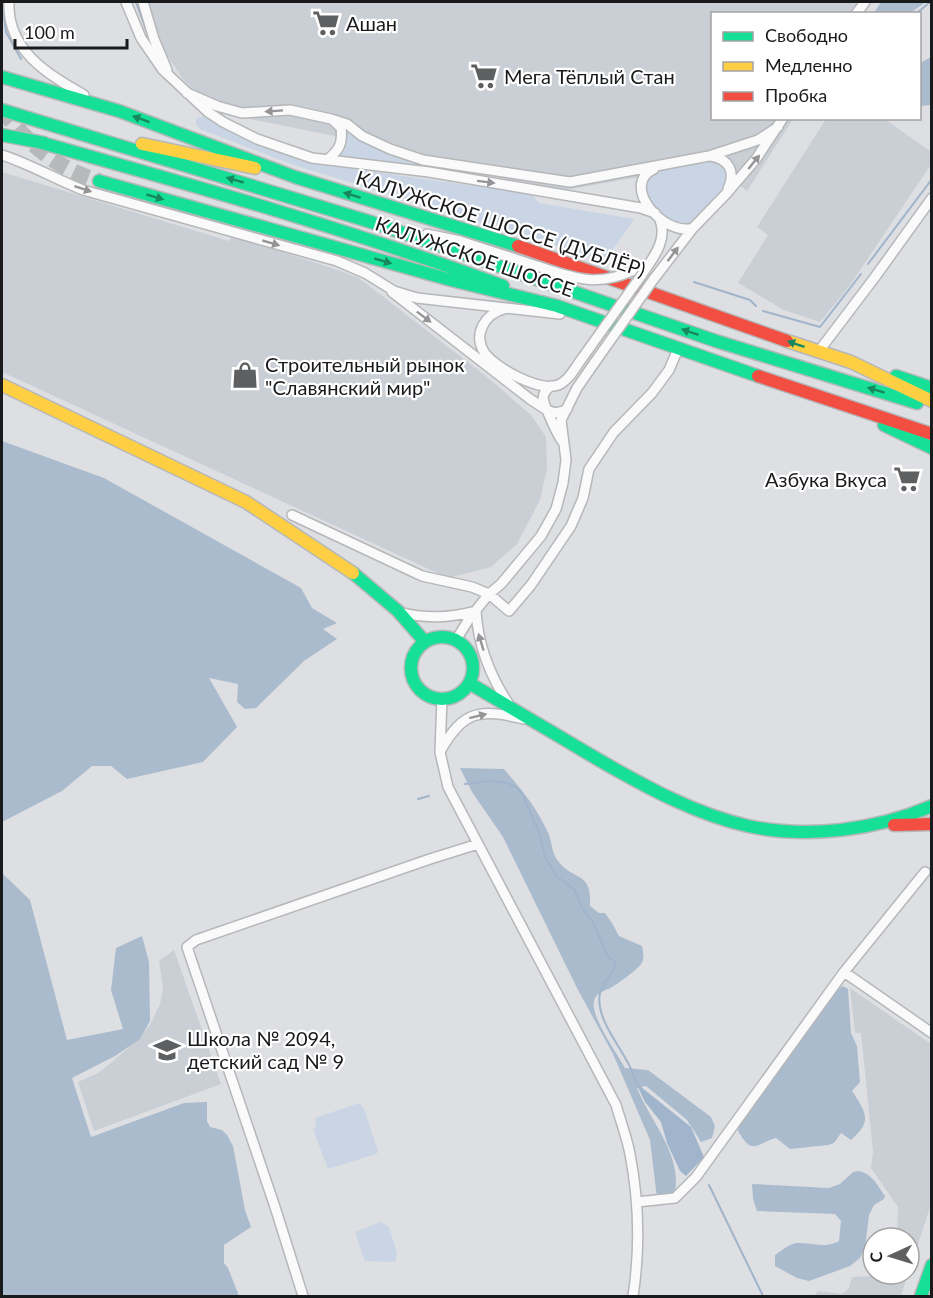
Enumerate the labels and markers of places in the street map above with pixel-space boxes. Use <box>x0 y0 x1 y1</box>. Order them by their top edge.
supermarket icon: Ашан <box>311 8 341 38</box>
place label: Ашан <box>346 11 397 35</box>
supermarket icon: Мега Тёплый Cтан <box>469 61 499 91</box>
place label: Мега Тёплый Cтан <box>504 64 675 88</box>
place label: Строительный рынок "Славянский мир" <box>265 352 465 399</box>
shop icon: Строительный рынок "Славянский мир" <box>230 360 260 390</box>
supermarket icon: Азбука Вкуса <box>892 464 922 494</box>
place label: Азбука Вкуса <box>765 467 887 491</box>
place label: Школа № 2094, детский сад № 9 <box>187 1026 344 1073</box>
school or university icon: Школа № 2094, детский сад № 9 <box>152 1035 182 1065</box>

